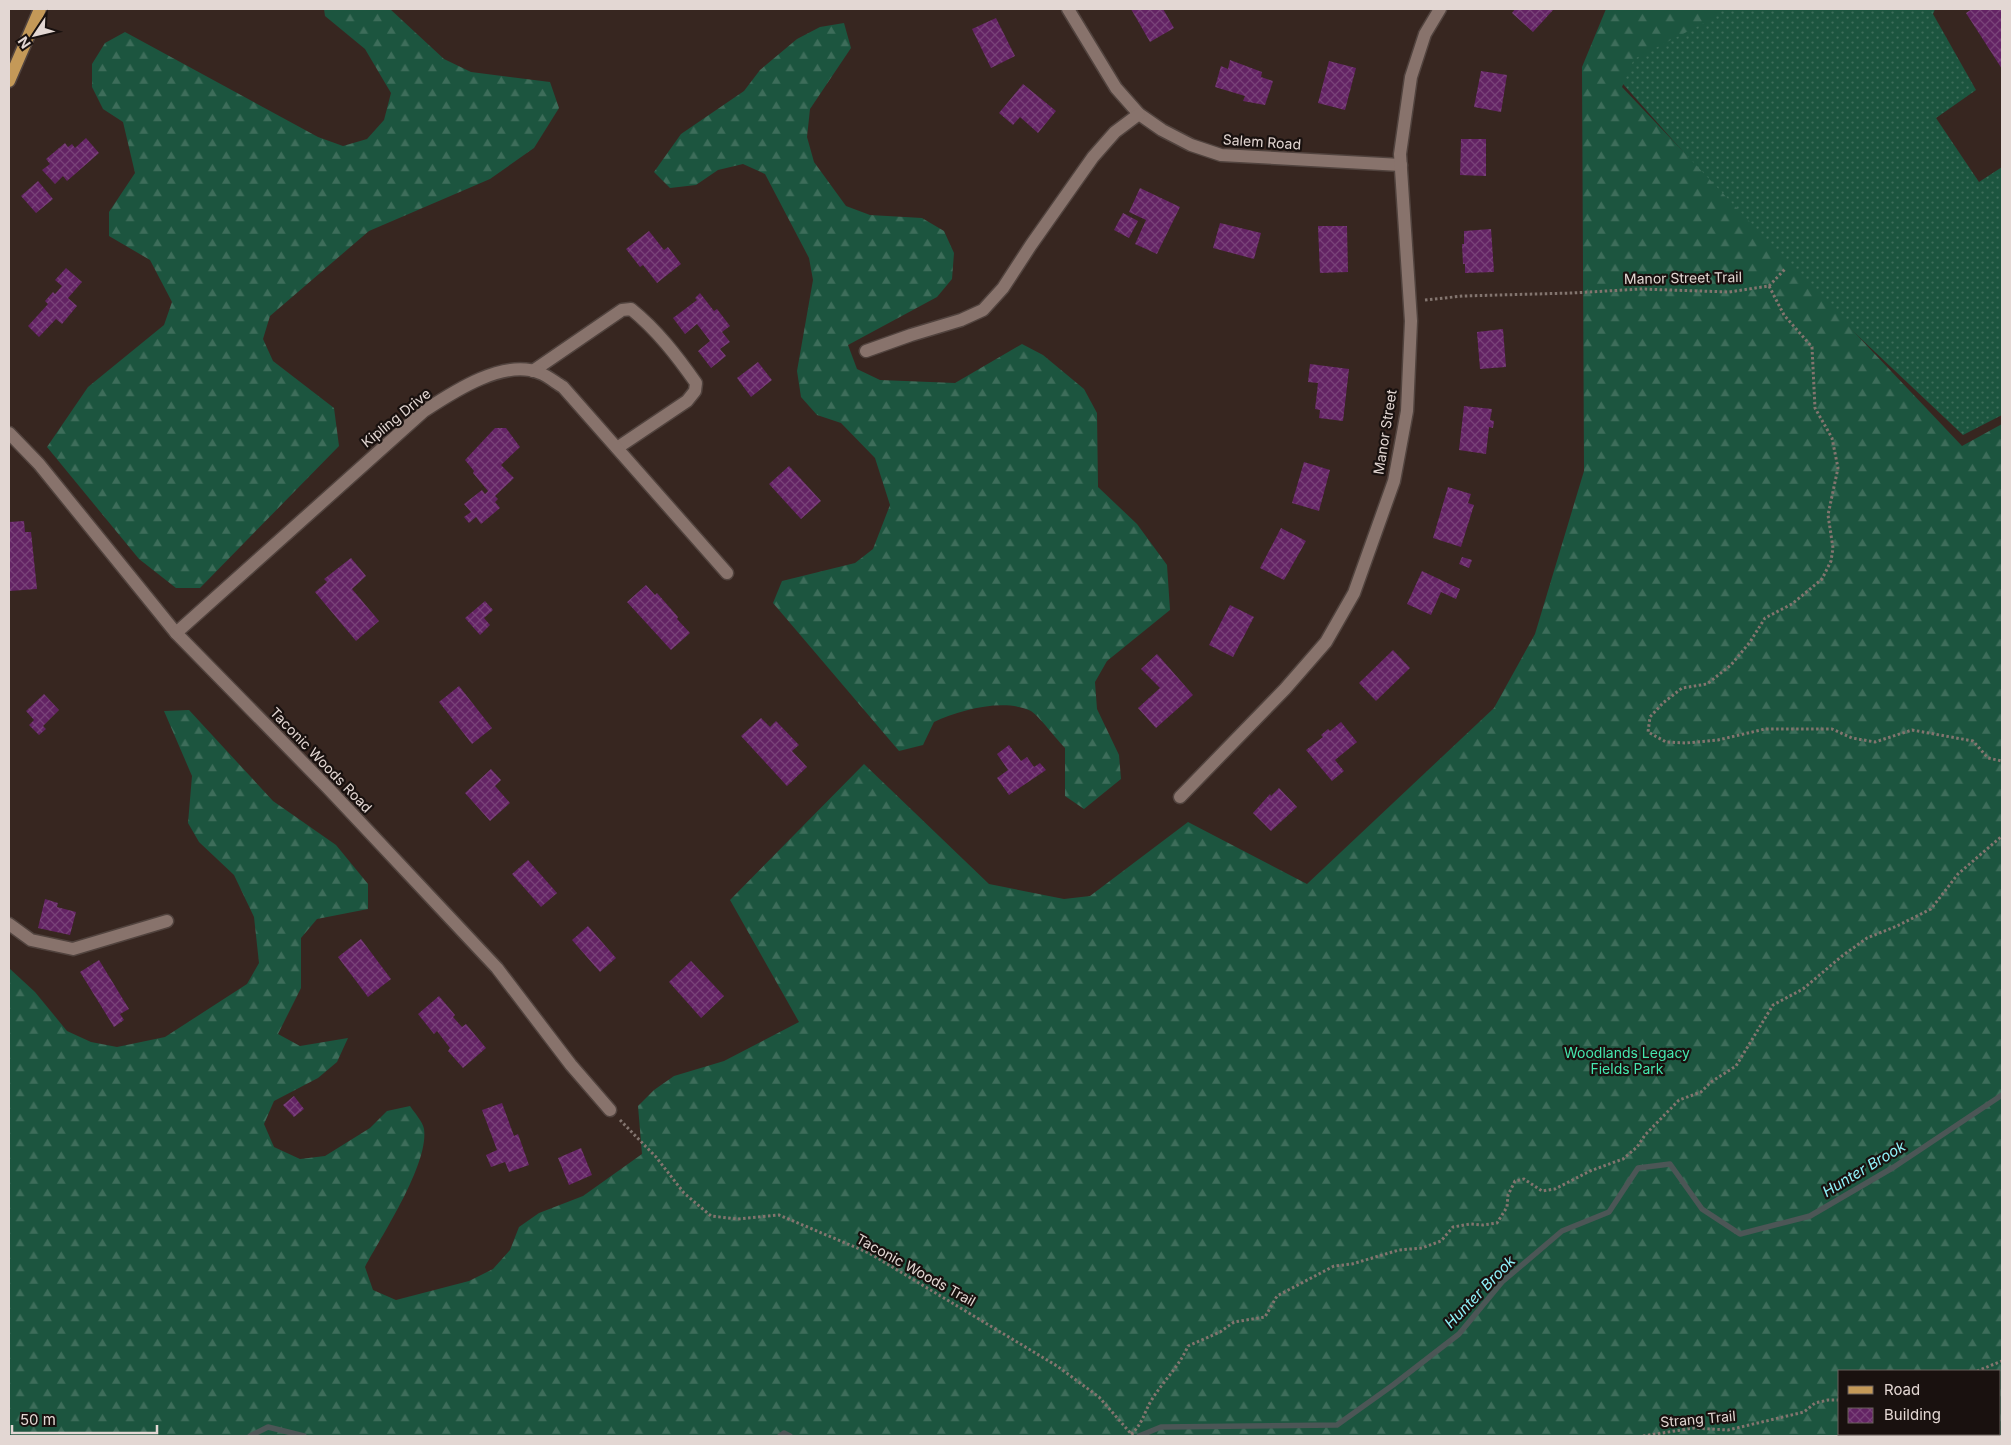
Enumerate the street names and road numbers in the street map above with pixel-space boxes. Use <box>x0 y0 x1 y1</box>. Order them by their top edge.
street label: Salem Road <box>1222 130 1302 153</box>
street label: Manor Street Trail <box>1624 268 1742 287</box>
street label: Kipling Drive <box>358 385 434 451</box>
street label: Manor Street <box>1369 388 1400 476</box>
street label: Taconic Woods Road <box>267 704 376 816</box>
street label: Taconic Woods Trail <box>854 1230 979 1309</box>
street label: Strang Trail <box>1660 1407 1736 1430</box>

